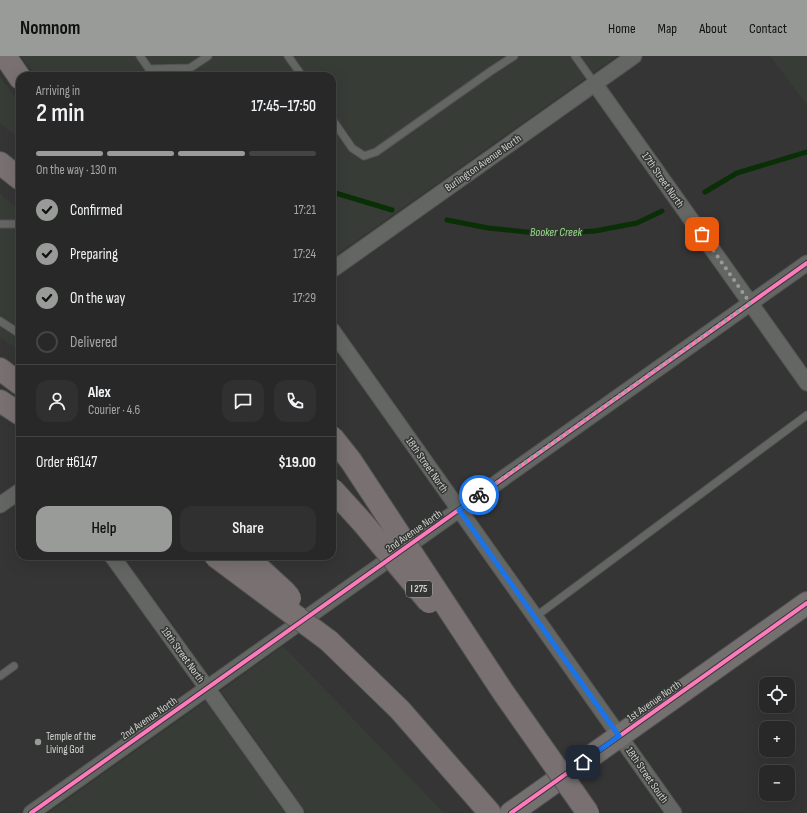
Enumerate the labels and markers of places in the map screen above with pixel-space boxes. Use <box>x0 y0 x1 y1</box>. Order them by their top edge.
pin <box>685 217 719 251</box>
place label: Temple of the Living God <box>46 730 96 756</box>
marker: Temple of the Living God <box>33 737 43 747</box>
pin <box>566 745 600 779</box>

